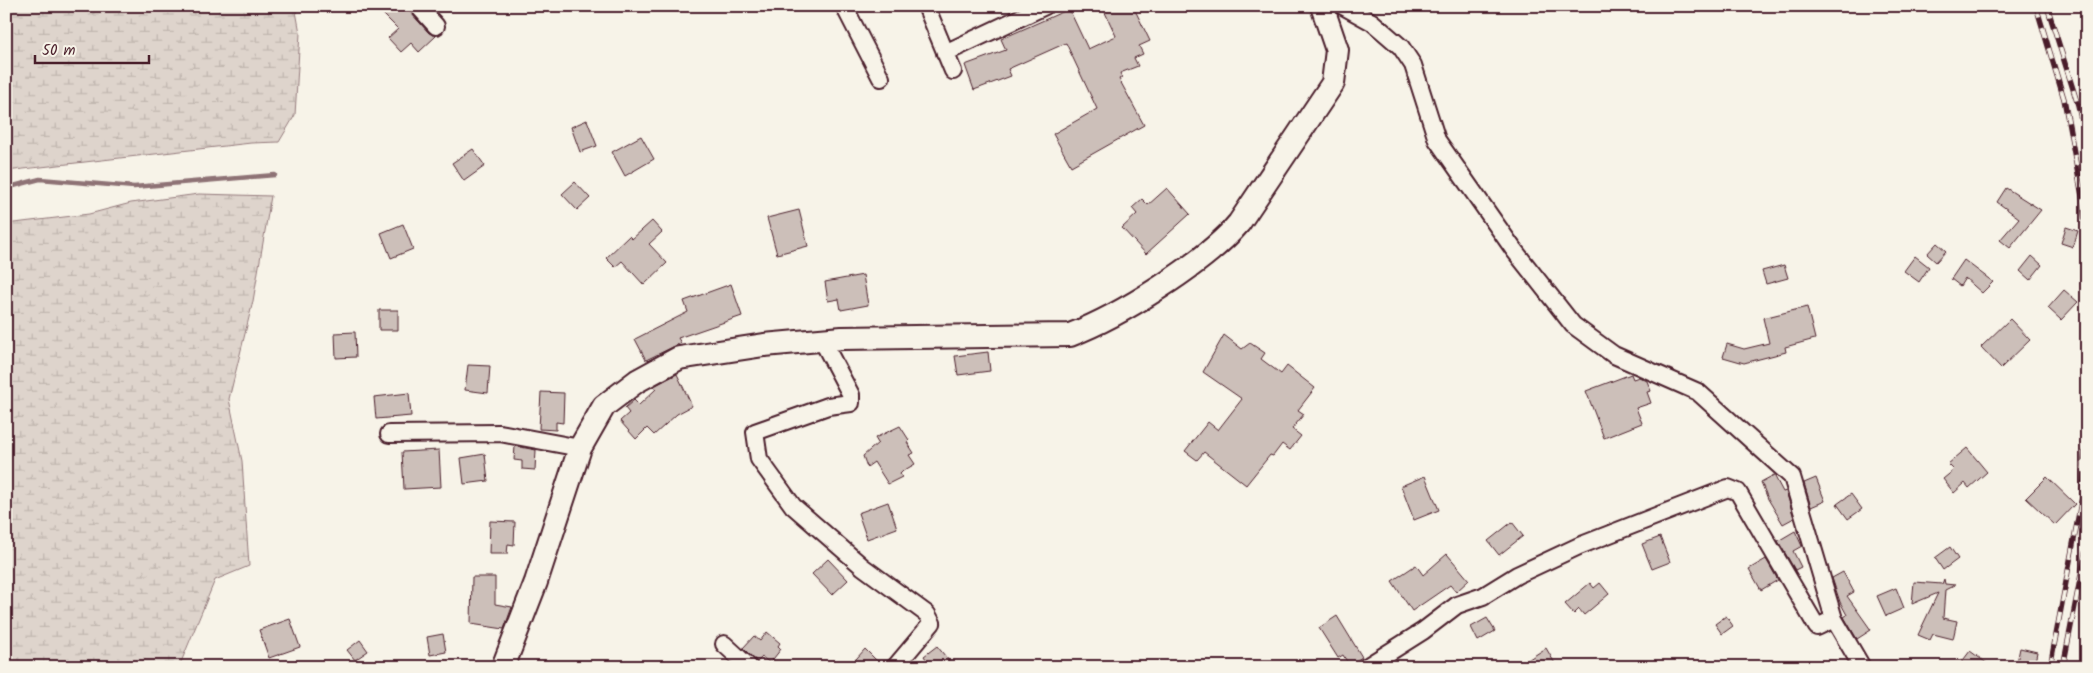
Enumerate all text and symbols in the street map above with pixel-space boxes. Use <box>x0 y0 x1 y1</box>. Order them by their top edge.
scale bar <box>35 32 149 64</box>
text: 50 m <box>42 39 76 63</box>

